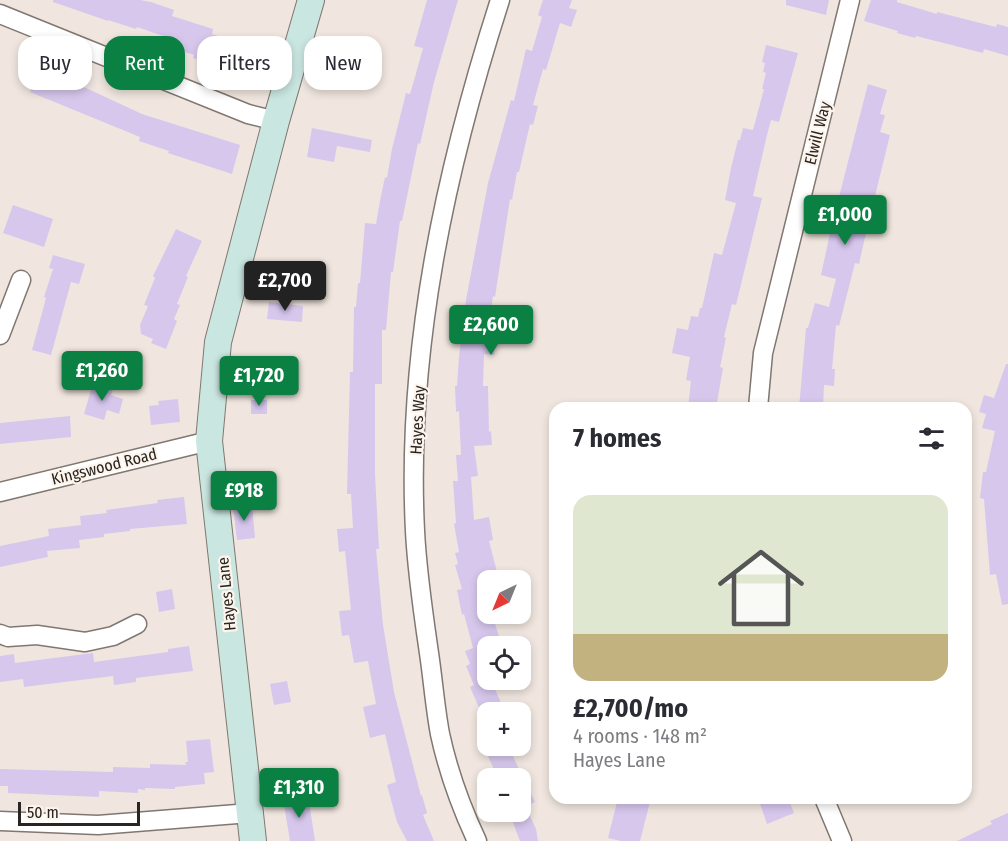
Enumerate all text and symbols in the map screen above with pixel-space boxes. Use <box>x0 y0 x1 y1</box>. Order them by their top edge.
chip: Buy <box>18 36 92 90</box>
chip: Rent <box>104 36 185 90</box>
chip: Filters <box>197 36 292 90</box>
chip: New <box>304 36 382 90</box>
street label: Elwill Way <box>800 99 835 167</box>
pin: £1,000 <box>796 195 894 246</box>
text: £1,000 <box>818 202 872 226</box>
pin: £2,700 <box>236 261 334 312</box>
text: £2,700 <box>258 268 312 292</box>
pin: £2,600 <box>442 305 540 356</box>
text: £2,600 <box>463 312 519 336</box>
pin: £1,260 <box>53 351 151 402</box>
pin: £1,720 <box>210 356 308 407</box>
text: £1,260 <box>76 358 128 382</box>
text: £1,720 <box>234 363 284 387</box>
street label: Hayes Way <box>406 384 429 455</box>
icon: filters <box>915 422 948 455</box>
text: 7 homes <box>573 423 661 454</box>
street label: Kingswood Road <box>49 444 159 489</box>
pin: £918 <box>208 471 280 522</box>
text: £918 <box>225 478 263 502</box>
icon: home <box>707 534 815 642</box>
street label: Hayes Lane <box>213 556 240 632</box>
north arrow <box>477 570 531 624</box>
map controls <box>477 570 531 822</box>
button: locate <box>477 636 531 690</box>
text: £2,700/mo <box>573 693 688 724</box>
button: + <box>477 702 531 756</box>
text: 4 rooms · 148 m² <box>573 724 707 748</box>
text: Hayes Lane <box>573 748 666 772</box>
pin: £1,310 <box>250 768 348 819</box>
button: − <box>477 768 531 822</box>
text: £1,310 <box>274 775 324 799</box>
scale bar <box>18 799 140 826</box>
text: 50 m <box>27 803 59 822</box>

